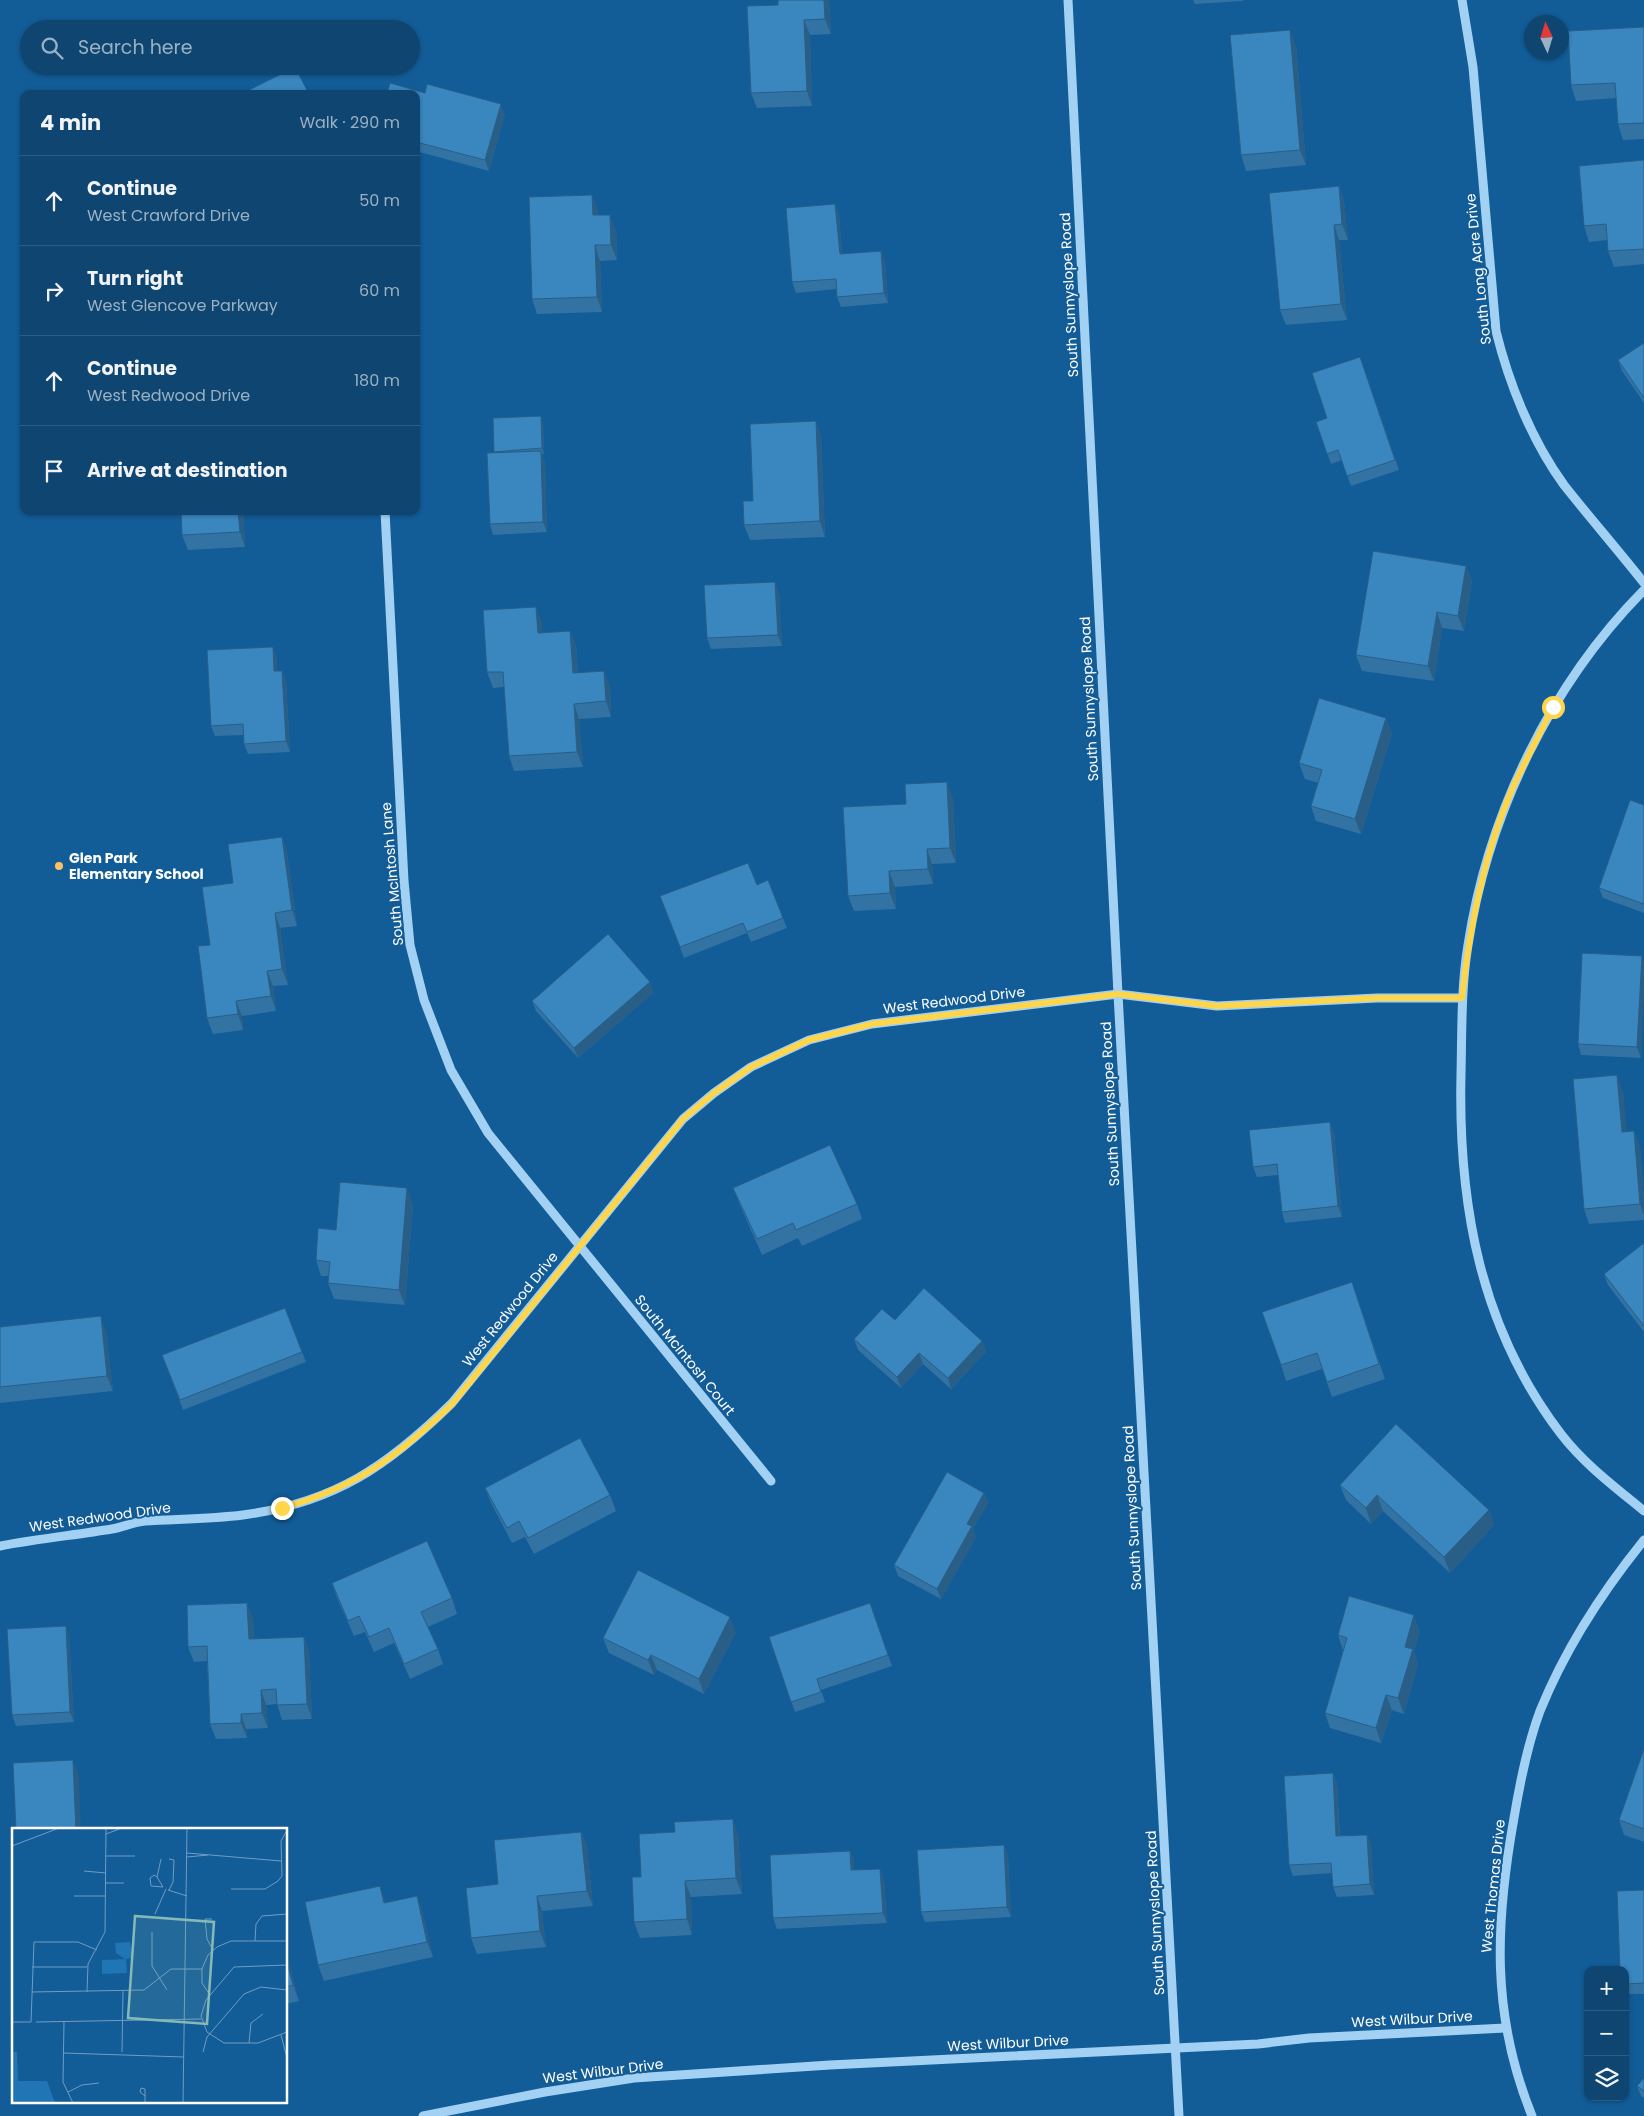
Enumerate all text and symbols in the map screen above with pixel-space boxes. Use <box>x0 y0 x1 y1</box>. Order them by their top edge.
north arrow <box>1524 15 1569 60</box>
search box <box>20 20 420 75</box>
icon: search <box>38 34 66 62</box>
text: Search here <box>78 34 192 61</box>
text: 4 min <box>40 108 101 137</box>
text: Walk · 290 m <box>299 111 400 134</box>
text: Continue <box>87 175 177 202</box>
icon: ahead <box>40 187 68 215</box>
text: 50 m <box>359 189 400 212</box>
street label: South Long Acre Drive <box>1460 192 1496 346</box>
text: West Crawford Drive <box>87 204 250 227</box>
street label: South Sunnyslope Road <box>1055 212 1083 378</box>
text: Turn right <box>87 265 183 292</box>
icon: right <box>40 277 68 305</box>
text: 60 m <box>359 279 400 302</box>
text: West Glencove Parkway <box>87 294 278 317</box>
text: Continue <box>87 355 177 382</box>
icon: ahead <box>40 367 68 395</box>
text: 180 m <box>354 369 400 392</box>
text: West Redwood Drive <box>87 384 250 407</box>
icon: arrive <box>40 457 68 485</box>
text: Arrive at destination <box>87 457 288 484</box>
street label: South Sunnyslope Road <box>1075 616 1103 782</box>
route start <box>1542 696 1565 719</box>
street label: South McIntosh Lane <box>376 801 408 947</box>
place label: Glen Park Elementary School <box>69 848 204 884</box>
marker: Glen Park Elementary School <box>53 860 65 872</box>
street label: West Redwood Drive <box>882 981 1026 1019</box>
street label: South Sunnyslope Road <box>1096 1021 1124 1187</box>
street label: West Redwood Drive <box>457 1247 563 1371</box>
street label: South McIntosh Court <box>630 1290 740 1420</box>
street label: South Sunnyslope Road <box>1118 1425 1146 1591</box>
street label: West Redwood Drive <box>28 1497 172 1537</box>
route end <box>271 1497 294 1520</box>
street label: West Thomas Drive <box>1476 1818 1510 1954</box>
inset map <box>12 1828 288 2104</box>
street label: South Sunnyslope Road <box>1141 1830 1169 1996</box>
map controls <box>1584 1966 1629 2101</box>
button: + <box>1584 1966 1629 2011</box>
street label: West Wilbur Drive <box>1351 2006 1474 2032</box>
button: − <box>1584 2011 1629 2056</box>
street label: West Wilbur Drive <box>947 2030 1070 2056</box>
street label: West Wilbur Drive <box>541 2054 665 2088</box>
button: layers <box>1584 2056 1629 2101</box>

